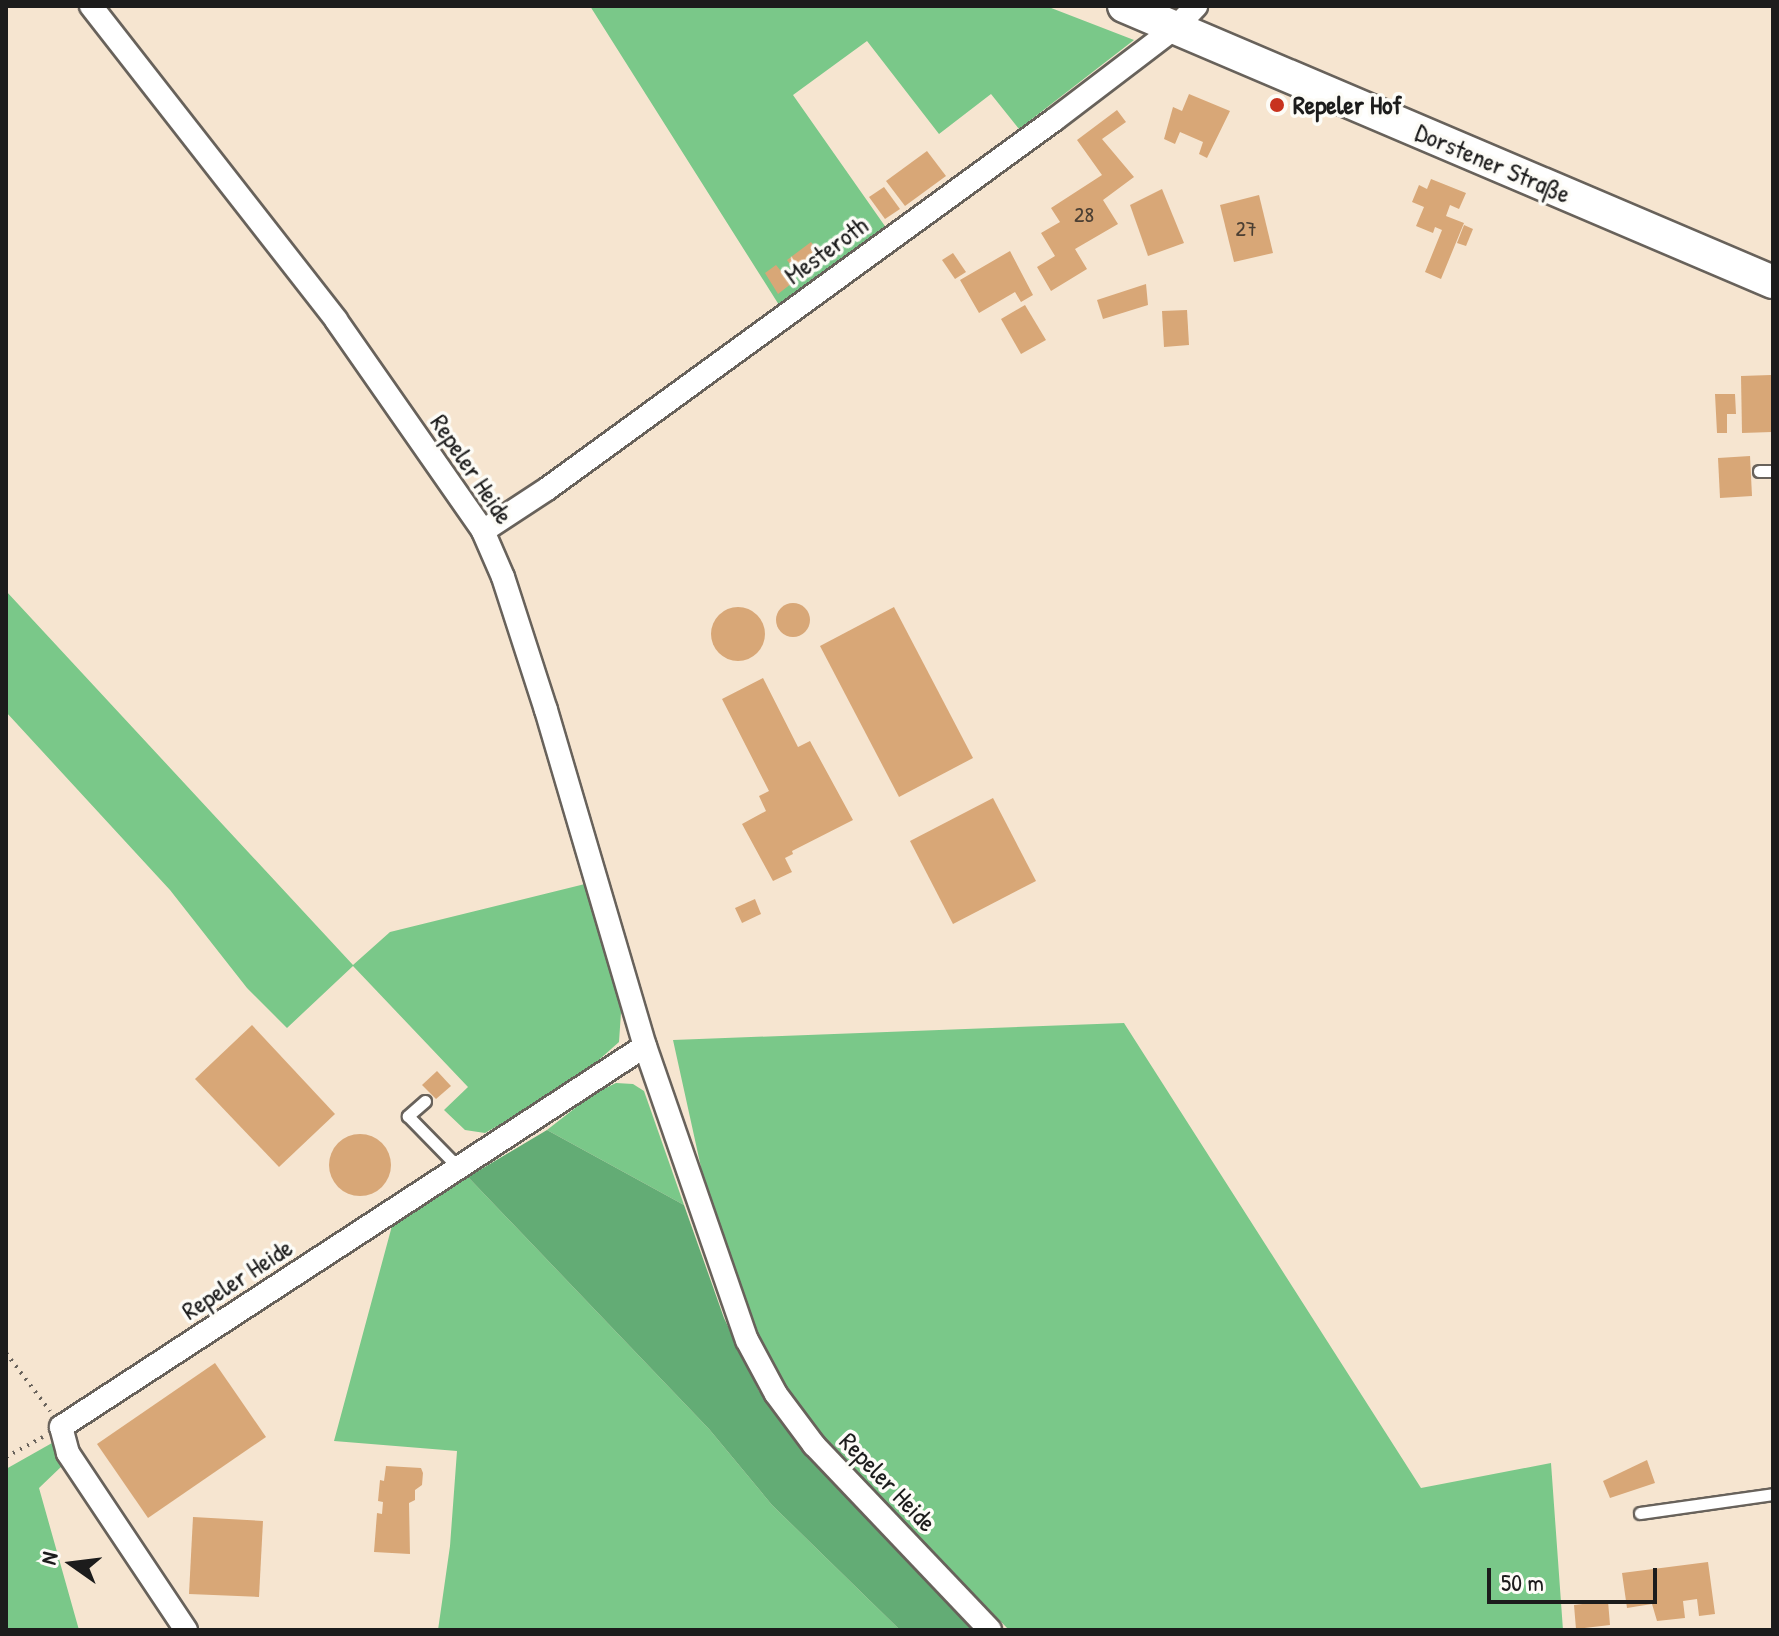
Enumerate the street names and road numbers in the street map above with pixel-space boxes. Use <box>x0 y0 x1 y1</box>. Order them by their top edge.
street label: Dorstener Straße <box>1411 116 1575 210</box>
street label: Mesteroth <box>778 209 874 291</box>
street label: Repeler Heide <box>424 408 520 530</box>
street label: Repeler Heide <box>176 1232 298 1326</box>
street label: Repeler Heide <box>833 1426 943 1538</box>

